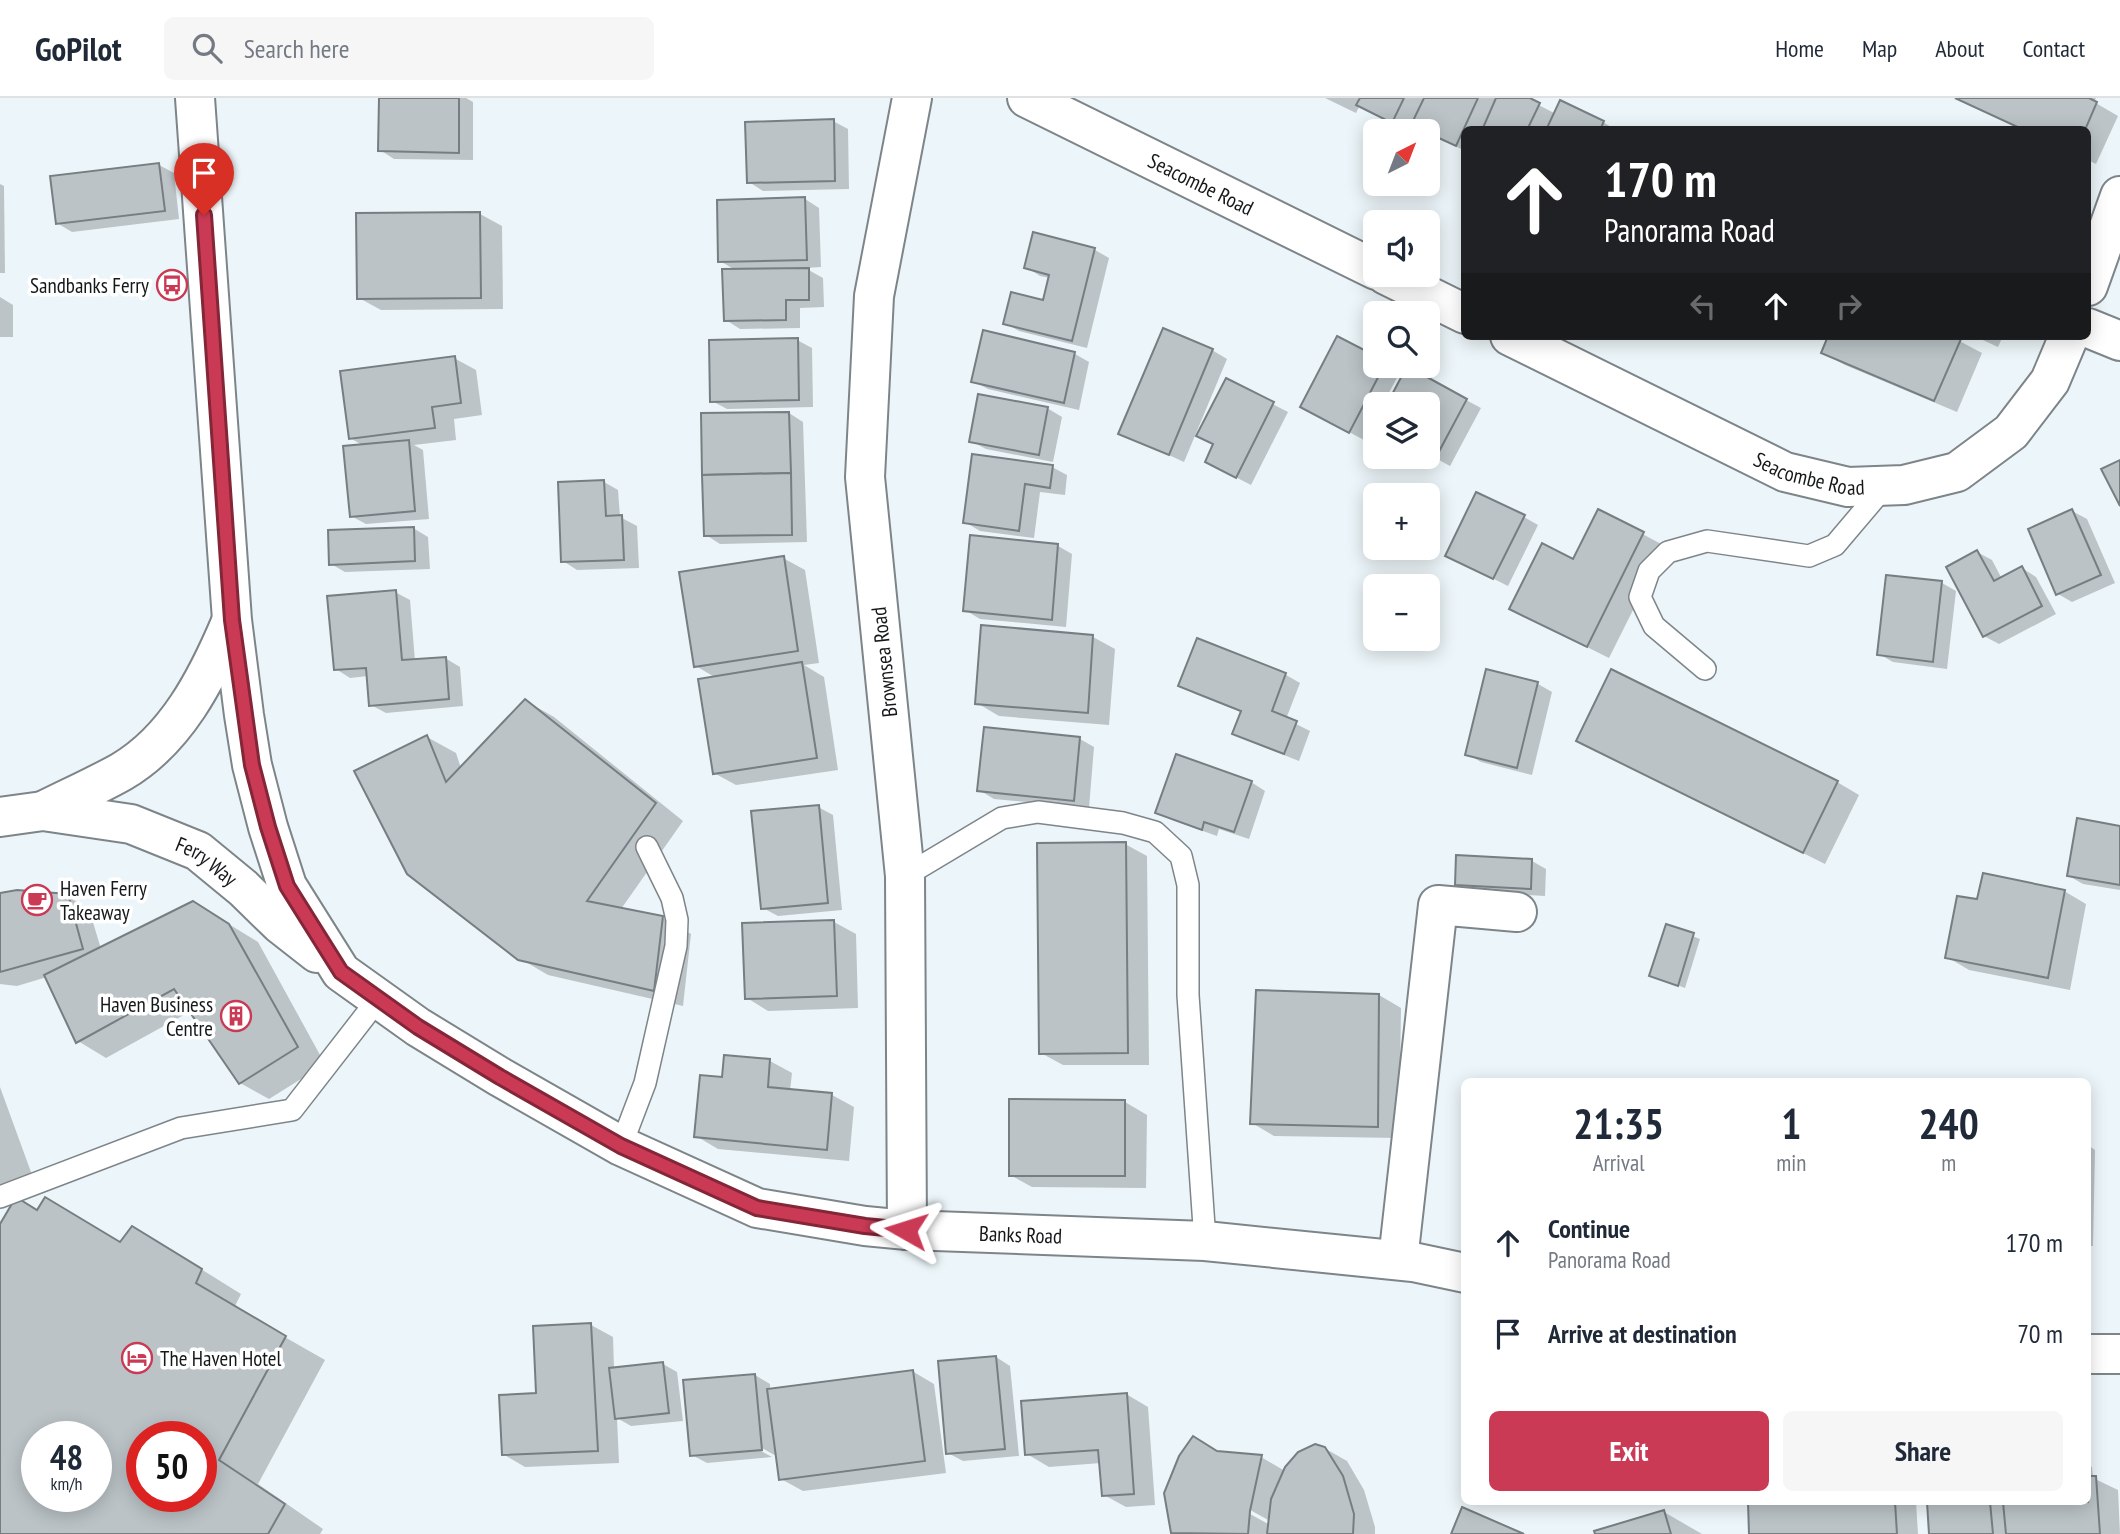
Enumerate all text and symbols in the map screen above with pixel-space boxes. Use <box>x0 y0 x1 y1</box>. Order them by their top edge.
search box <box>164 17 654 80</box>
text: GoPilot <box>35 27 122 70</box>
icon: search <box>188 29 226 67</box>
text: Search here <box>244 32 349 65</box>
text: Home <box>1775 33 1824 64</box>
text: Map <box>1862 33 1897 64</box>
text: About <box>1935 33 1984 64</box>
text: Contact <box>2022 33 2085 64</box>
north arrow <box>1363 119 1440 196</box>
map controls <box>1363 119 1440 651</box>
pin <box>174 143 234 215</box>
street label: Seacombe Road <box>1144 146 1258 221</box>
text: 170 m <box>1604 147 1717 211</box>
icon: arrive <box>185 154 223 192</box>
icon: ahead <box>1489 154 1580 245</box>
text: Panorama Road <box>1604 209 1775 251</box>
button: sound <box>1363 210 1440 287</box>
bus stop icon: Sandbanks Ferry <box>155 268 189 302</box>
place label: Sandbanks Ferry <box>30 272 149 299</box>
icon: left <box>1684 287 1722 325</box>
icon: ahead <box>1757 287 1795 325</box>
icon: right <box>1830 287 1868 325</box>
button: search <box>1363 301 1440 378</box>
button: layers <box>1363 392 1440 469</box>
street label: Seacombe Road <box>1750 445 1865 501</box>
button: + <box>1363 483 1440 560</box>
button: − <box>1363 574 1440 651</box>
street label: Brownsea Road <box>865 606 903 718</box>
street label: Ferry Way <box>172 830 243 892</box>
place label: Haven Ferry Takeaway <box>60 875 147 926</box>
cafe icon: Haven Ferry Takeaway <box>20 883 54 917</box>
place label: Haven Business Centre <box>100 991 213 1042</box>
building icon: Haven Business Centre <box>219 999 253 1033</box>
text: 21:35 <box>1573 1096 1664 1151</box>
text: 1 <box>1781 1096 1801 1151</box>
text: 240 <box>1919 1096 1979 1151</box>
text: Arrival <box>1593 1148 1645 1177</box>
text: min <box>1776 1148 1806 1177</box>
text: m <box>1941 1148 1956 1177</box>
position arrow <box>869 1193 943 1267</box>
text: Continue <box>1548 1212 1630 1245</box>
street label: Banks Road <box>979 1219 1063 1249</box>
icon: ahead <box>1489 1224 1527 1262</box>
text: 170 m <box>2005 1226 2063 1259</box>
text: Panorama Road <box>1548 1245 1671 1274</box>
icon: arrive <box>1489 1315 1527 1353</box>
text: Arrive at destination <box>1548 1317 1737 1350</box>
text: 70 m <box>2017 1317 2063 1350</box>
hotel icon: The Haven Hotel <box>120 1341 154 1375</box>
place label: The Haven Hotel <box>160 1345 282 1372</box>
button: Exit <box>1489 1411 1769 1491</box>
button: Share <box>1783 1411 2063 1491</box>
speed limit sign: 50 <box>126 1421 217 1512</box>
text: 48 <box>50 1434 83 1480</box>
text: km/h <box>51 1472 82 1495</box>

